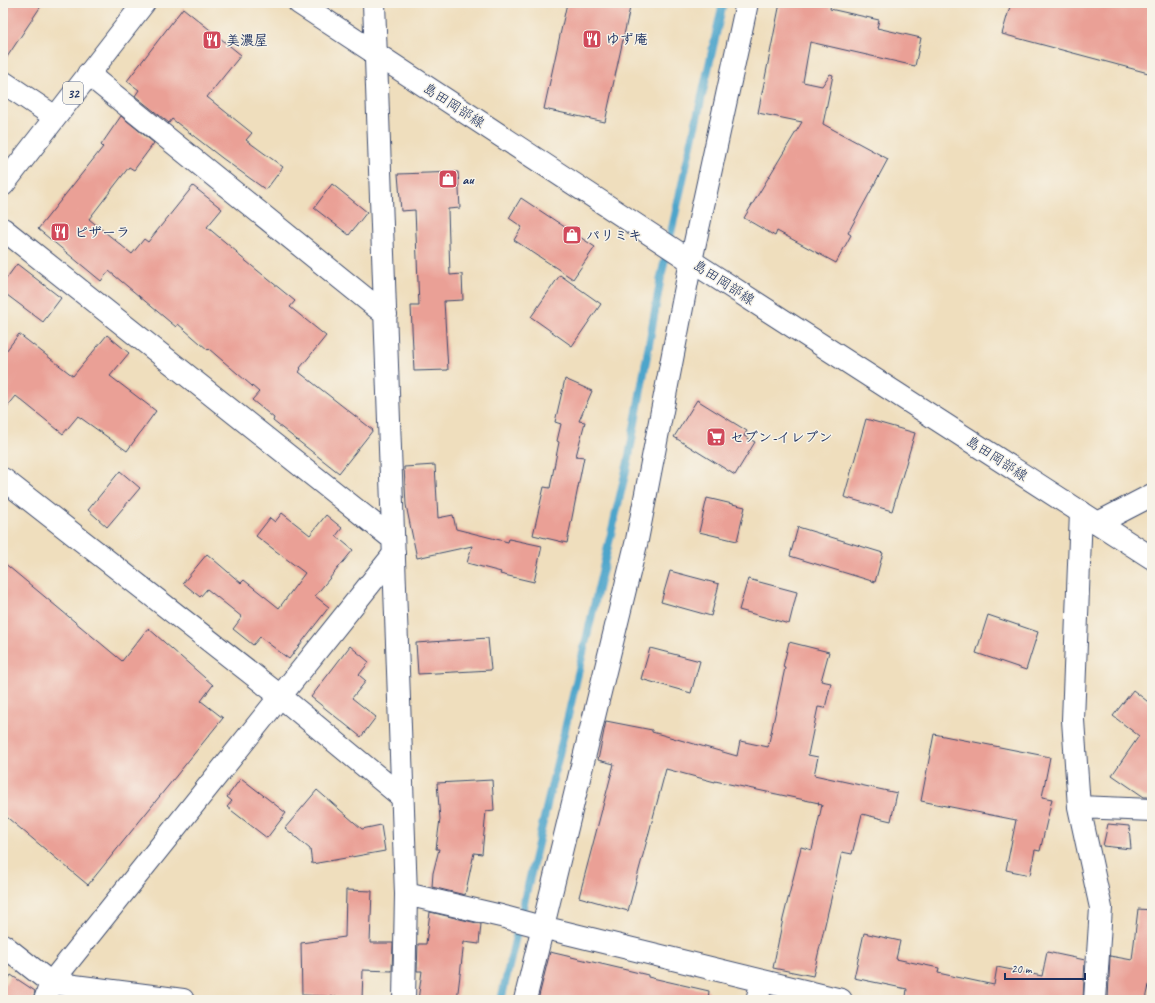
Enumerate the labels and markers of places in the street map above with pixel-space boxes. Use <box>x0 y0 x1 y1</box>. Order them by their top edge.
restaurant icon: ゆず庵 <box>581 28 603 50</box>
restaurant icon: 美濃屋 <box>201 29 223 51</box>
place label: ゆず庵 <box>606 31 648 48</box>
place label: 美濃屋 <box>226 32 268 49</box>
shop icon: au <box>437 168 459 190</box>
place label: au <box>462 171 475 188</box>
restaurant icon: ピザーラ <box>49 221 71 243</box>
place label: ピザーラ <box>74 224 130 241</box>
shop icon: パリミキ <box>561 224 583 246</box>
place label: パリミキ <box>586 227 642 244</box>
supermarket icon: セブン-イレブン <box>705 426 727 448</box>
place label: セブン-イレブン <box>730 429 833 446</box>

